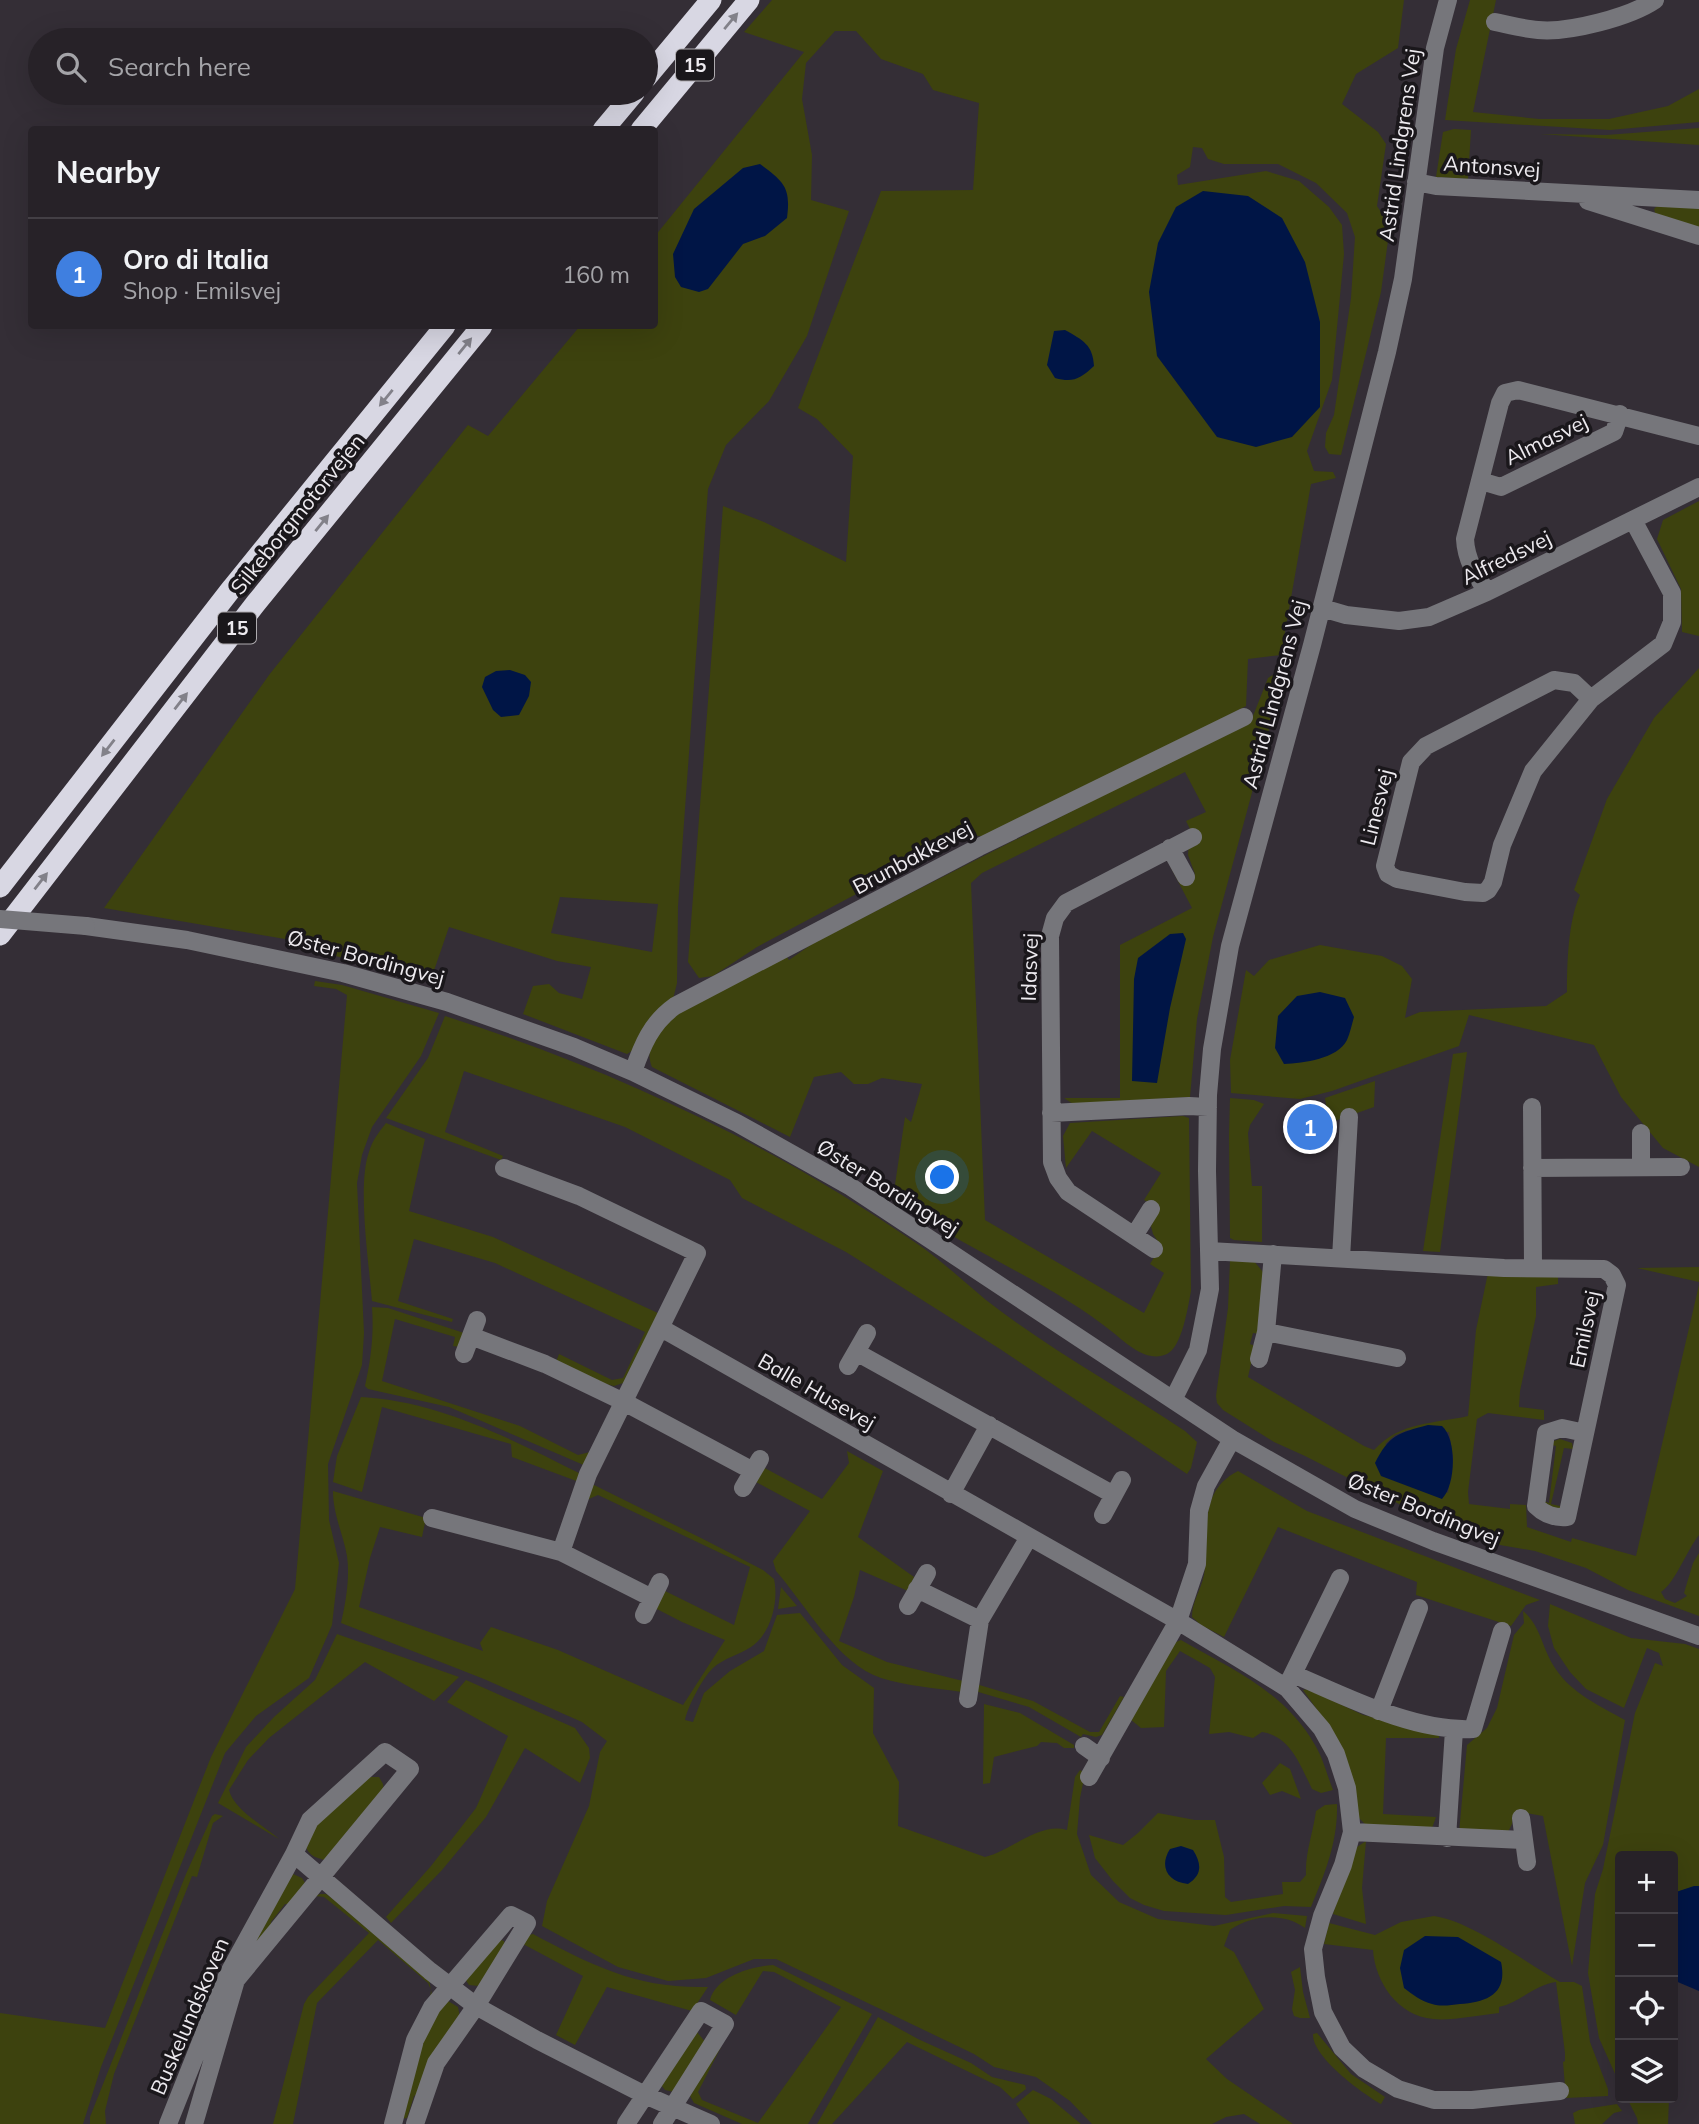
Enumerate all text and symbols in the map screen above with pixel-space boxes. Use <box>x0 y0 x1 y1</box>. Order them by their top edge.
one-way arrow <box>724 12 739 30</box>
search box <box>28 28 658 105</box>
street label: Astrid Lindgrens Vej <box>1373 47 1425 243</box>
icon: search <box>52 48 90 86</box>
text: Search here <box>108 50 251 83</box>
road number: 15 <box>676 50 714 80</box>
street label: Antonsvej <box>1443 150 1541 182</box>
text: Nearby <box>56 153 160 191</box>
text: Oro di Italia <box>123 243 269 276</box>
text: 1 <box>72 260 86 289</box>
text: 160 m <box>562 260 630 289</box>
text: Shop · Emilsvej <box>123 276 281 305</box>
one-way arrow <box>457 338 472 355</box>
one-way arrow <box>379 389 394 406</box>
street label: Almasvej <box>1500 408 1592 470</box>
street label: Silkeborgmotorvejen <box>224 429 370 599</box>
one-way arrow <box>314 514 329 532</box>
street label: Alfredsvej <box>1457 524 1555 590</box>
street label: Astrid Lindgrens Vej <box>1236 597 1312 791</box>
road number: 15 <box>218 612 256 643</box>
one-way arrow <box>173 692 187 710</box>
one-way arrow <box>100 739 115 757</box>
street label: Linesvej <box>1354 766 1398 848</box>
street label: Brunbakkevej <box>848 815 976 899</box>
one-way arrow <box>34 872 48 890</box>
street label: Øster Bordingvej <box>284 923 448 991</box>
street label: Idasvej <box>1015 932 1043 1002</box>
pin: 1 <box>1287 1101 1333 1153</box>
street label: Øster Bordingvej <box>812 1133 964 1241</box>
your location <box>925 1160 959 1194</box>
street label: Emilsvej <box>1563 1288 1605 1370</box>
street label: Balle Husevej <box>754 1347 880 1435</box>
street label: Øster Bordingvej <box>1344 1467 1504 1551</box>
map controls <box>1615 1851 1678 2103</box>
button: + <box>1615 1851 1678 1914</box>
button: − <box>1615 1914 1678 1977</box>
street label: Buskelundskoven <box>144 1933 234 2099</box>
button: locate <box>1615 1977 1678 2040</box>
button: layers <box>1615 2040 1678 2103</box>

